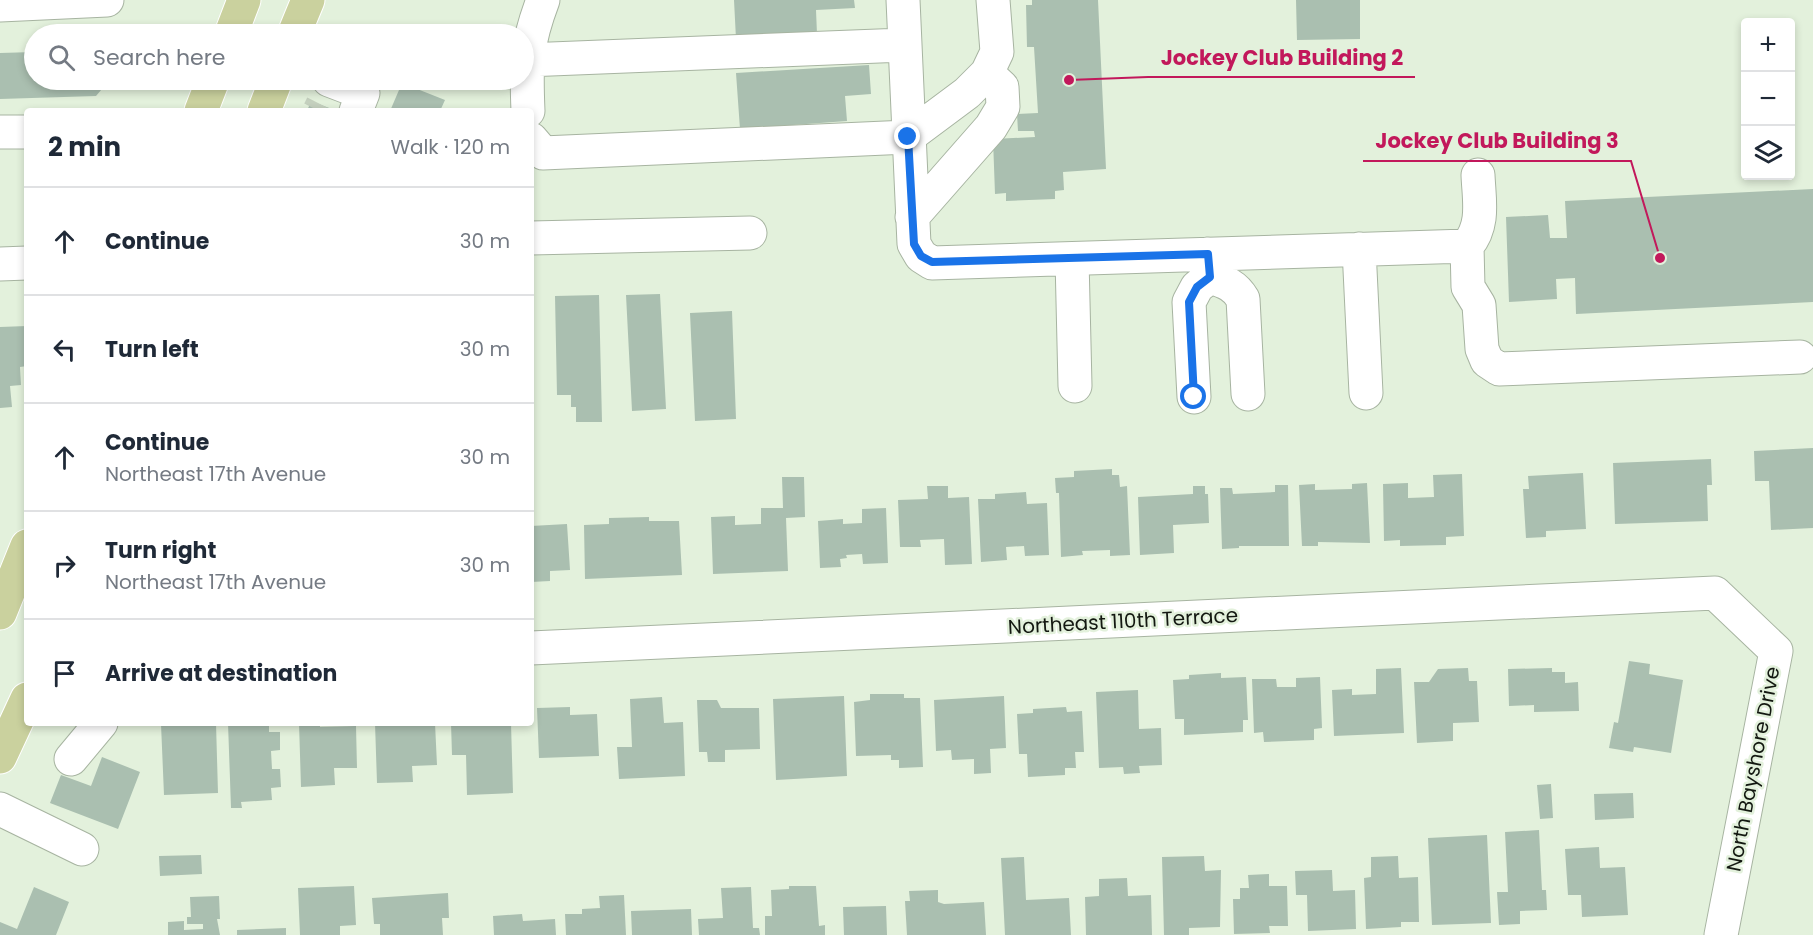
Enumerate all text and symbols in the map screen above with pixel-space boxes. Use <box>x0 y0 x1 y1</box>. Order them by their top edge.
map controls <box>1741 18 1795 180</box>
button: + <box>1741 18 1795 72</box>
search box <box>24 24 534 90</box>
callout: Jockey Club Building 2 <box>1148 38 1415 77</box>
icon: search <box>45 41 78 74</box>
text: Search here <box>93 42 226 73</box>
text: Jockey Club Building 2 <box>1161 43 1403 72</box>
button: − <box>1741 72 1795 126</box>
callout: Jockey Club Building 3 <box>1363 122 1631 161</box>
route end <box>894 123 920 149</box>
text: Jockey Club Building 3 <box>1375 126 1619 155</box>
button: layers <box>1741 126 1795 180</box>
text: 2 min <box>48 129 121 165</box>
text: Walk · 120 m <box>390 133 510 161</box>
icon: ahead <box>48 225 81 258</box>
text: Continue <box>105 226 209 257</box>
text: 30 m <box>460 227 510 255</box>
icon: left <box>48 333 81 366</box>
text: Turn left <box>105 334 199 365</box>
text: 30 m <box>460 335 510 363</box>
route start <box>1180 383 1206 409</box>
text: Continue <box>105 427 209 458</box>
icon: ahead <box>48 441 81 474</box>
text: 30 m <box>460 443 510 471</box>
text: Northeast 17th Avenue <box>105 460 326 488</box>
text: Turn right <box>105 535 216 566</box>
icon: right <box>48 549 81 582</box>
text: 30 m <box>460 551 510 579</box>
text: Northeast 17th Avenue <box>105 568 326 596</box>
street label: Northeast 110th Terrace <box>1007 601 1239 641</box>
icon: arrive <box>48 657 81 690</box>
text: Arrive at destination <box>105 658 337 689</box>
street label: North Bayshore Drive <box>1719 664 1787 874</box>

